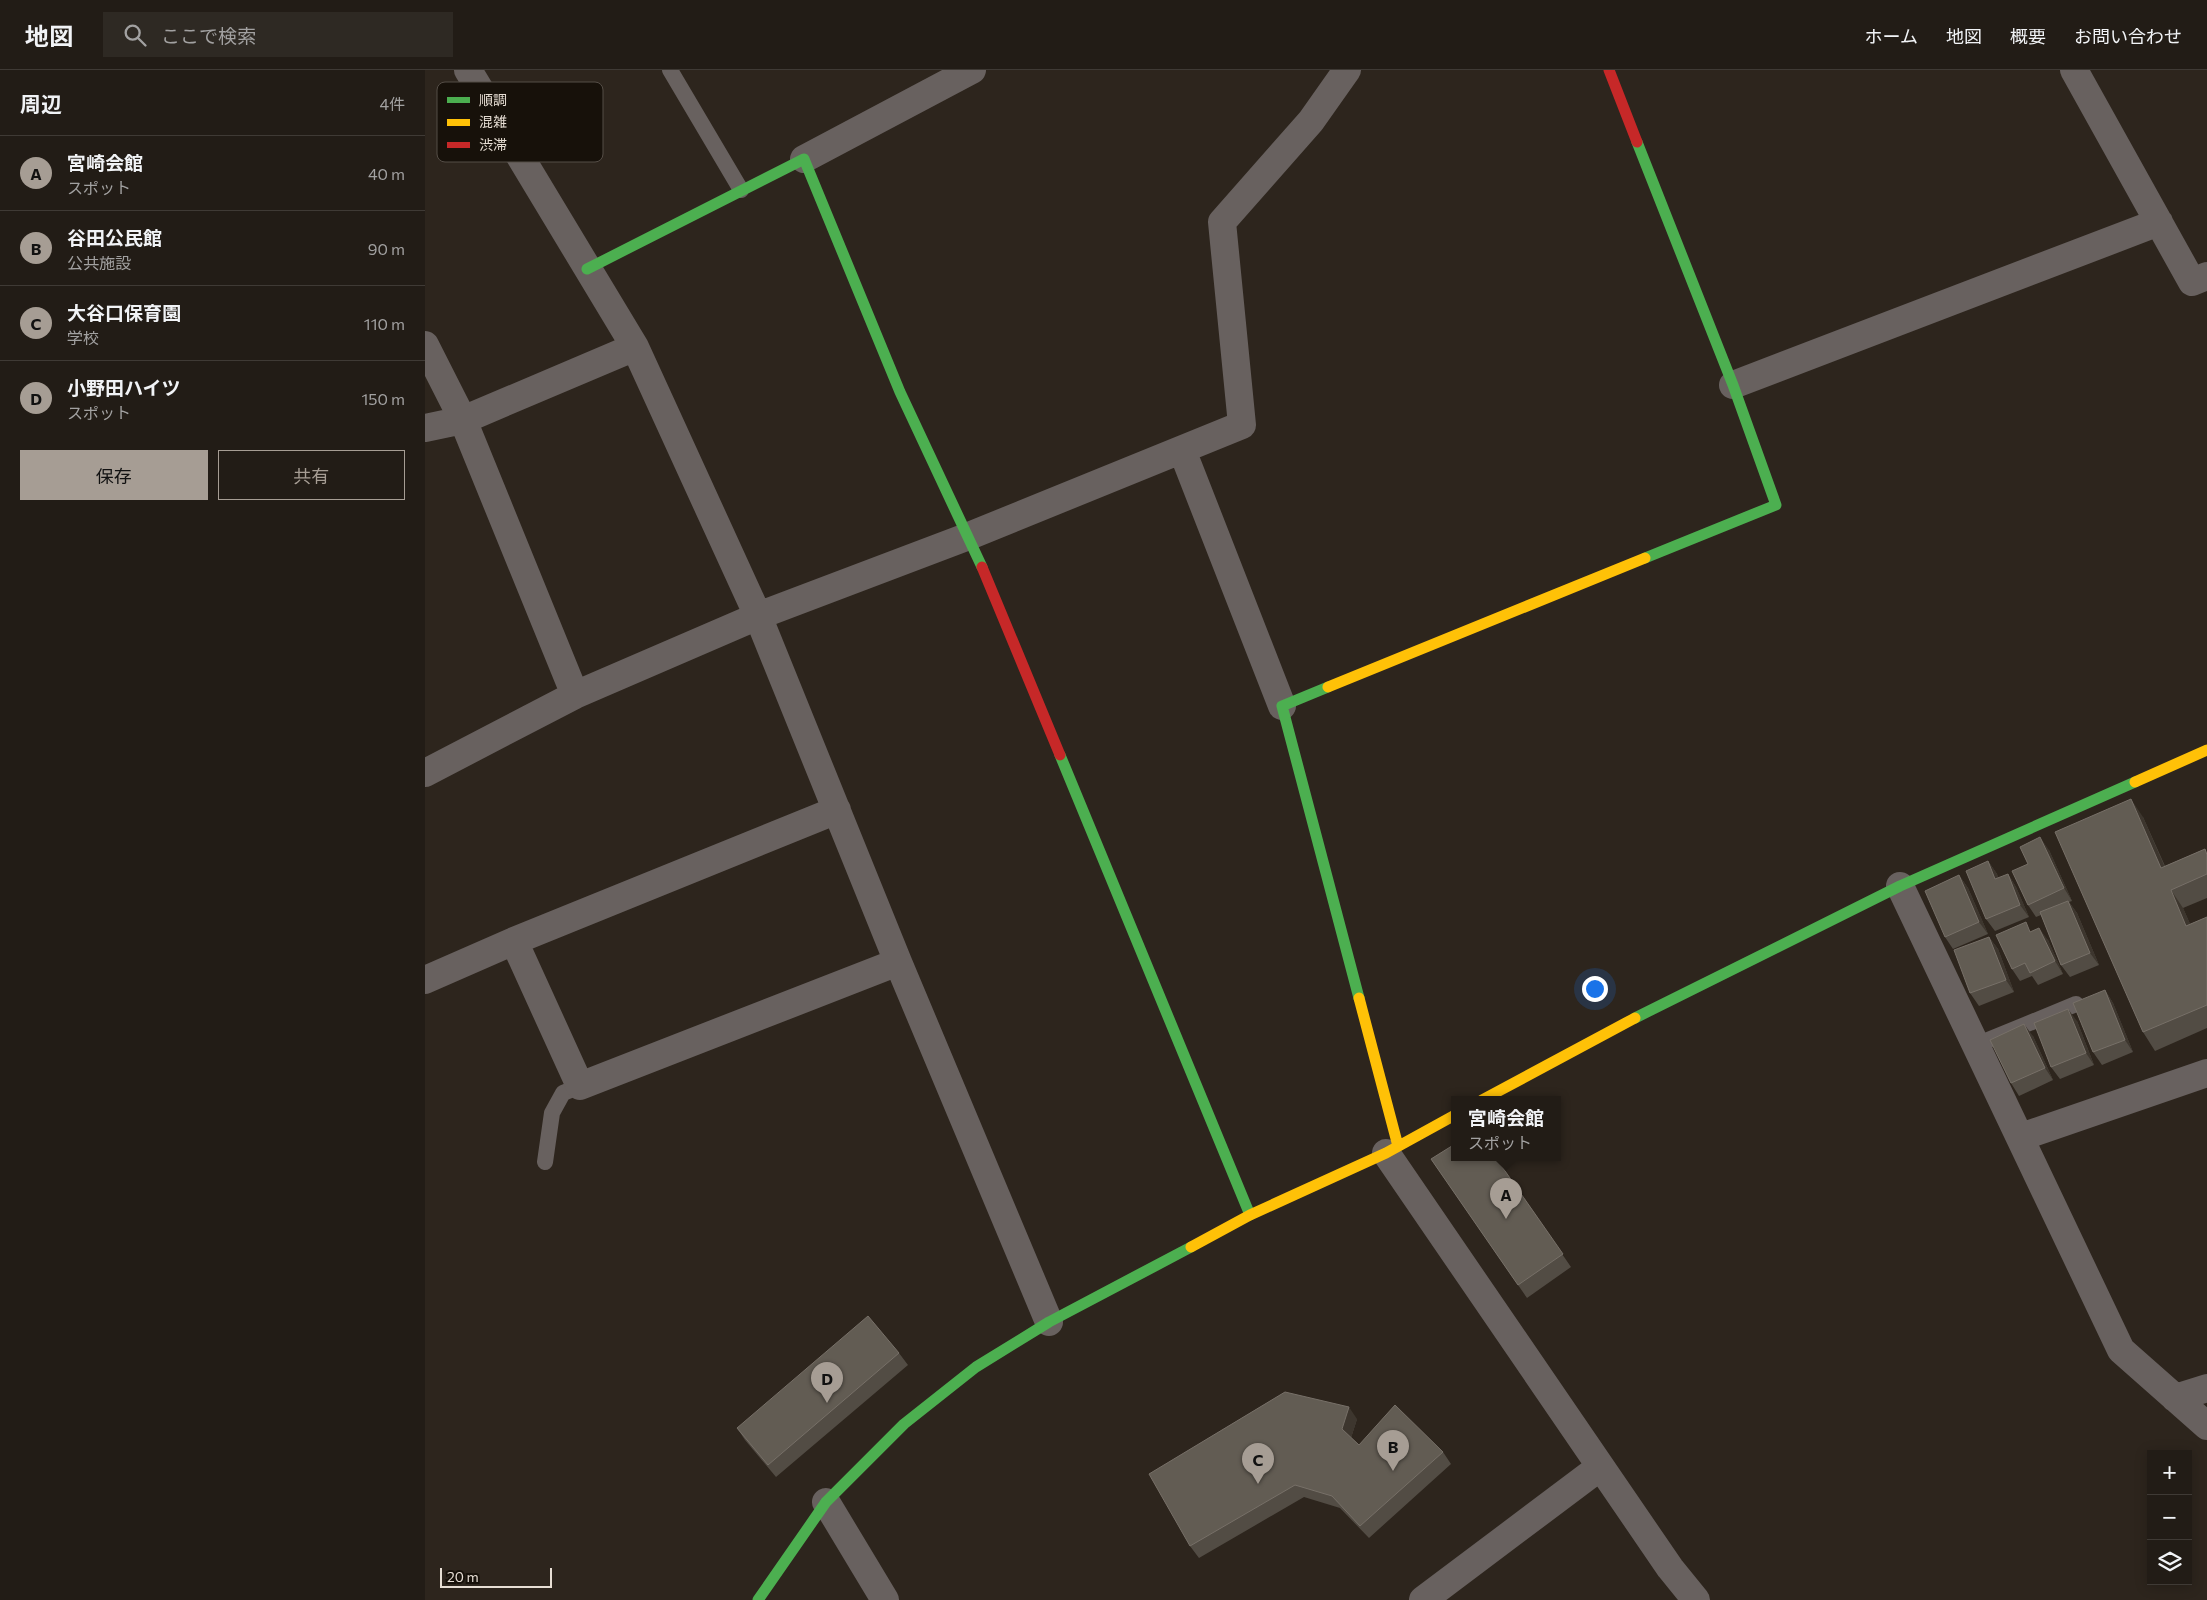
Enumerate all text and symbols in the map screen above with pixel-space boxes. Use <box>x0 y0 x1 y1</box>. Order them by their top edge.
search box <box>103 12 453 57</box>
text: 地図 <box>25 21 73 50</box>
icon: search <box>121 21 149 49</box>
text: ここで検索 <box>161 24 256 47</box>
text: ホーム <box>1865 25 1918 47</box>
text: 地図 <box>1946 25 1982 47</box>
text: 概要 <box>2010 25 2046 47</box>
text: お問い合わせ <box>2074 25 2182 47</box>
legend <box>437 82 603 162</box>
text: 周辺 <box>20 91 62 116</box>
text: 順調 <box>479 91 507 108</box>
text: 4件 <box>379 94 405 113</box>
text: 混雑 <box>479 113 507 130</box>
text: 渋滞 <box>479 136 507 153</box>
text: 宮崎会館 <box>67 151 143 174</box>
text: A <box>30 164 42 183</box>
text: 40 m <box>368 164 405 183</box>
text: スポット <box>67 178 131 197</box>
text: 谷田公民館 <box>67 226 162 249</box>
text: B <box>31 239 41 258</box>
text: 90 m <box>368 239 405 258</box>
text: 公共施設 <box>67 253 131 272</box>
text: 大谷口保育園 <box>67 301 181 324</box>
text: C <box>31 314 41 333</box>
text: 110 m <box>364 314 405 333</box>
text: 学校 <box>67 328 99 347</box>
text: 小野田ハイツ <box>67 376 181 399</box>
text: D <box>30 389 42 408</box>
text: 150 m <box>362 389 405 408</box>
text: スポット <box>67 403 131 422</box>
button: 保存 <box>20 450 208 500</box>
button: 共有 <box>218 450 405 500</box>
your location <box>1582 976 1608 1002</box>
popup <box>1451 1096 1561 1161</box>
text: 宮崎会館 <box>1468 1106 1544 1129</box>
text: スポット <box>1468 1133 1532 1152</box>
pin: A <box>1490 1178 1522 1219</box>
pin: D <box>811 1362 843 1403</box>
pin: B <box>1377 1430 1409 1471</box>
pin: C <box>1242 1443 1274 1484</box>
map controls <box>2147 1450 2192 1585</box>
button: + <box>2147 1450 2192 1495</box>
button: − <box>2147 1495 2192 1540</box>
button: layers <box>2147 1540 2192 1585</box>
scale bar <box>440 1565 553 1588</box>
text: 20 m <box>447 1568 479 1585</box>

